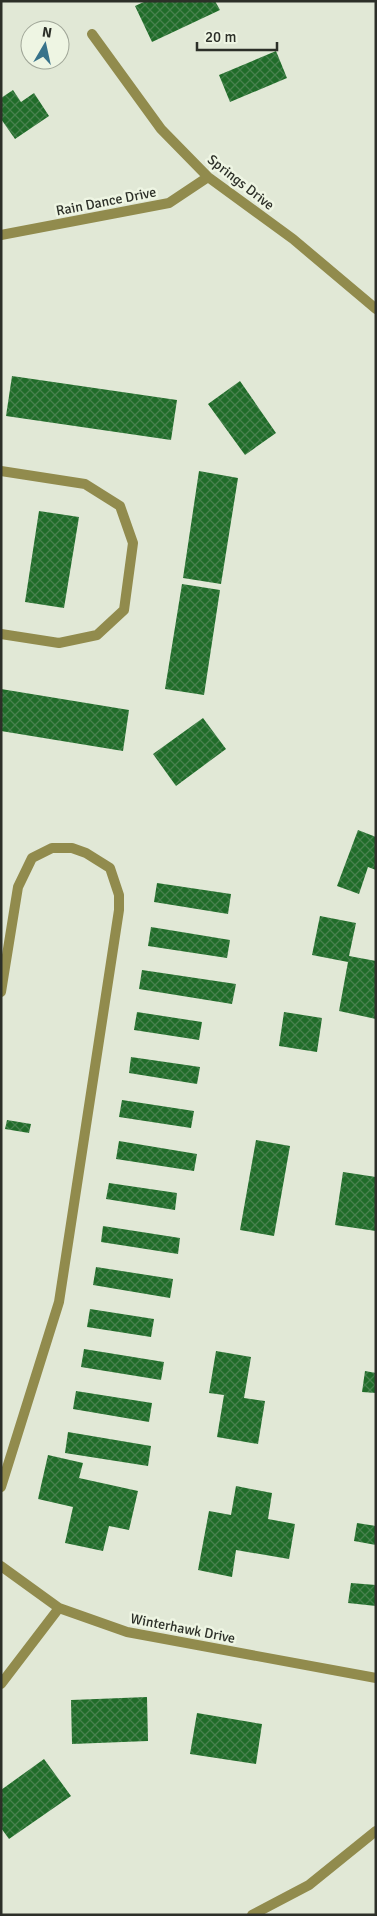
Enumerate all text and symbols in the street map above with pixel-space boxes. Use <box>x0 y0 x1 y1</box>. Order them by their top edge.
north arrow <box>20 20 70 70</box>
scale bar <box>197 20 277 52</box>
text: N <box>41 23 53 42</box>
text: 20 m <box>205 28 236 46</box>
street label: Springs Drive <box>204 151 277 214</box>
street label: Rain Dance Drive <box>55 183 158 220</box>
street label: Winterhawk Drive <box>129 1610 237 1647</box>

